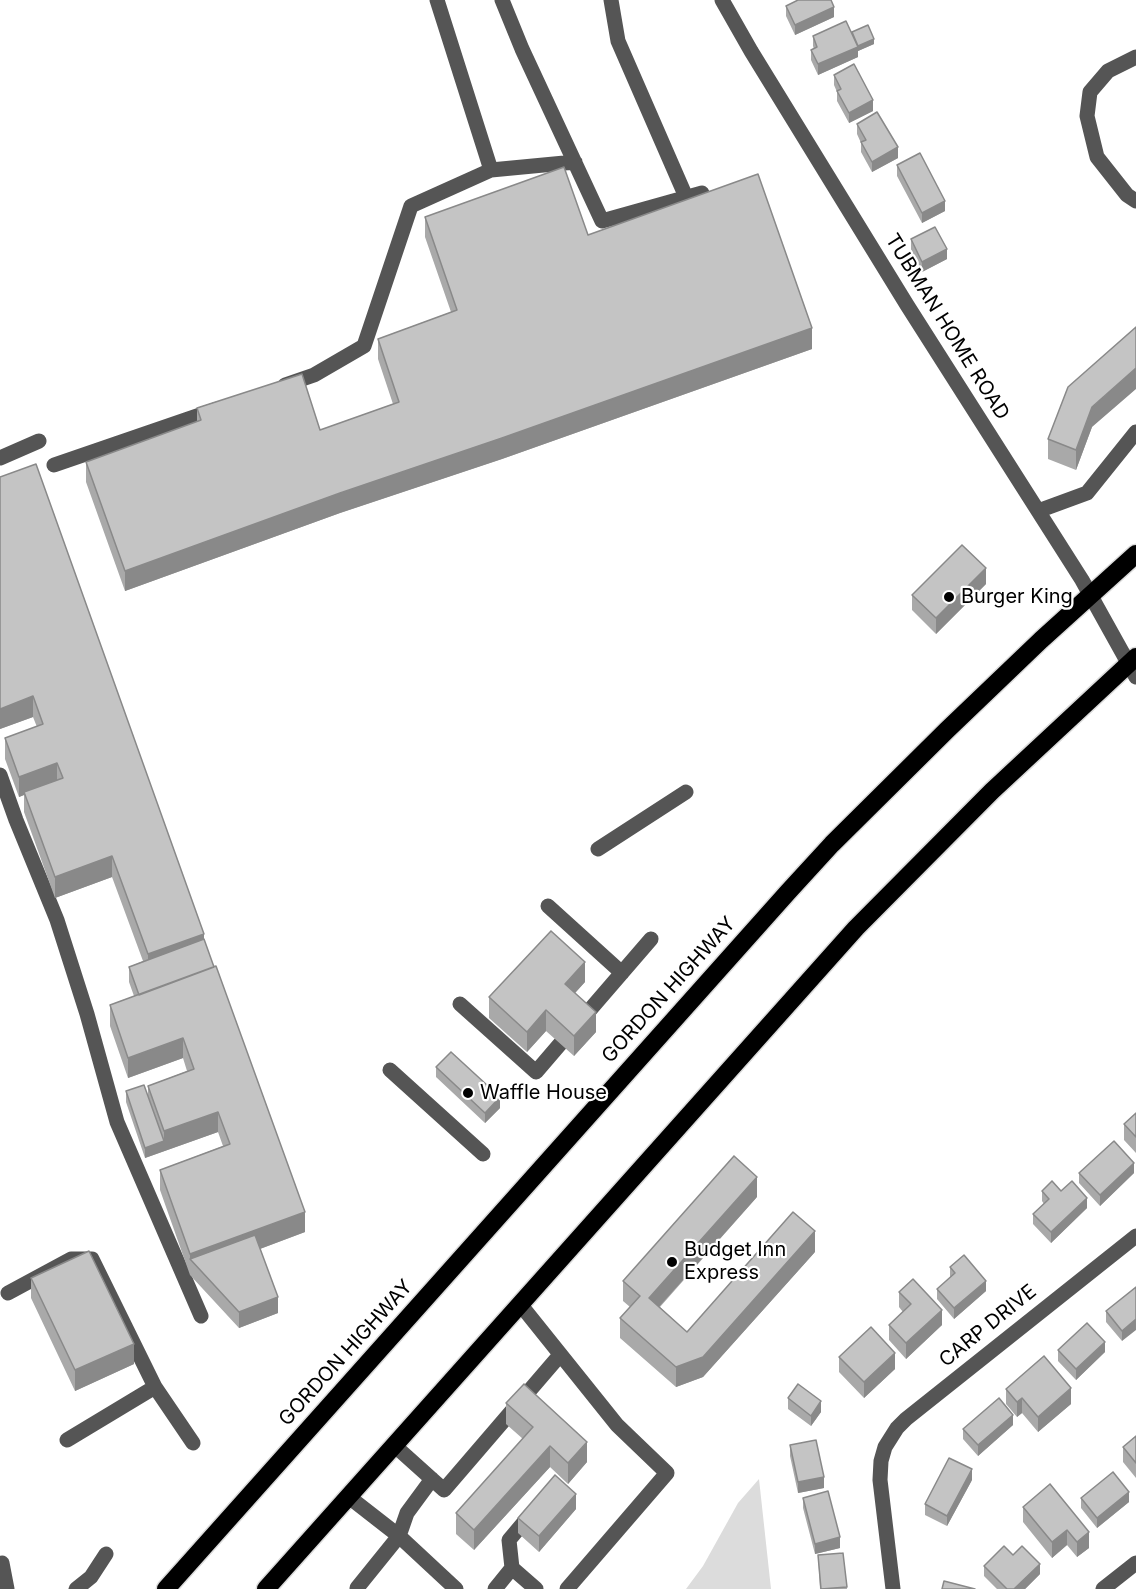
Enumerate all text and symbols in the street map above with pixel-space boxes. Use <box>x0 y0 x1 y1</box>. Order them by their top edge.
street label: TUBMAN HOME ROAD <box>880 229 1014 425</box>
place label: Burger King <box>961 585 1073 609</box>
marker: Burger King <box>942 590 956 604</box>
street label: GORDON HIGHWAY <box>597 912 741 1068</box>
place label: Waffle House <box>480 1081 607 1105</box>
marker: Waffle House <box>461 1086 475 1100</box>
place label: Budget Inn Express <box>684 1238 786 1285</box>
marker: Budget Inn Express <box>665 1255 679 1269</box>
street label: GORDON HIGHWAY <box>274 1275 418 1431</box>
street label: CARP DRIVE <box>935 1280 1041 1372</box>

